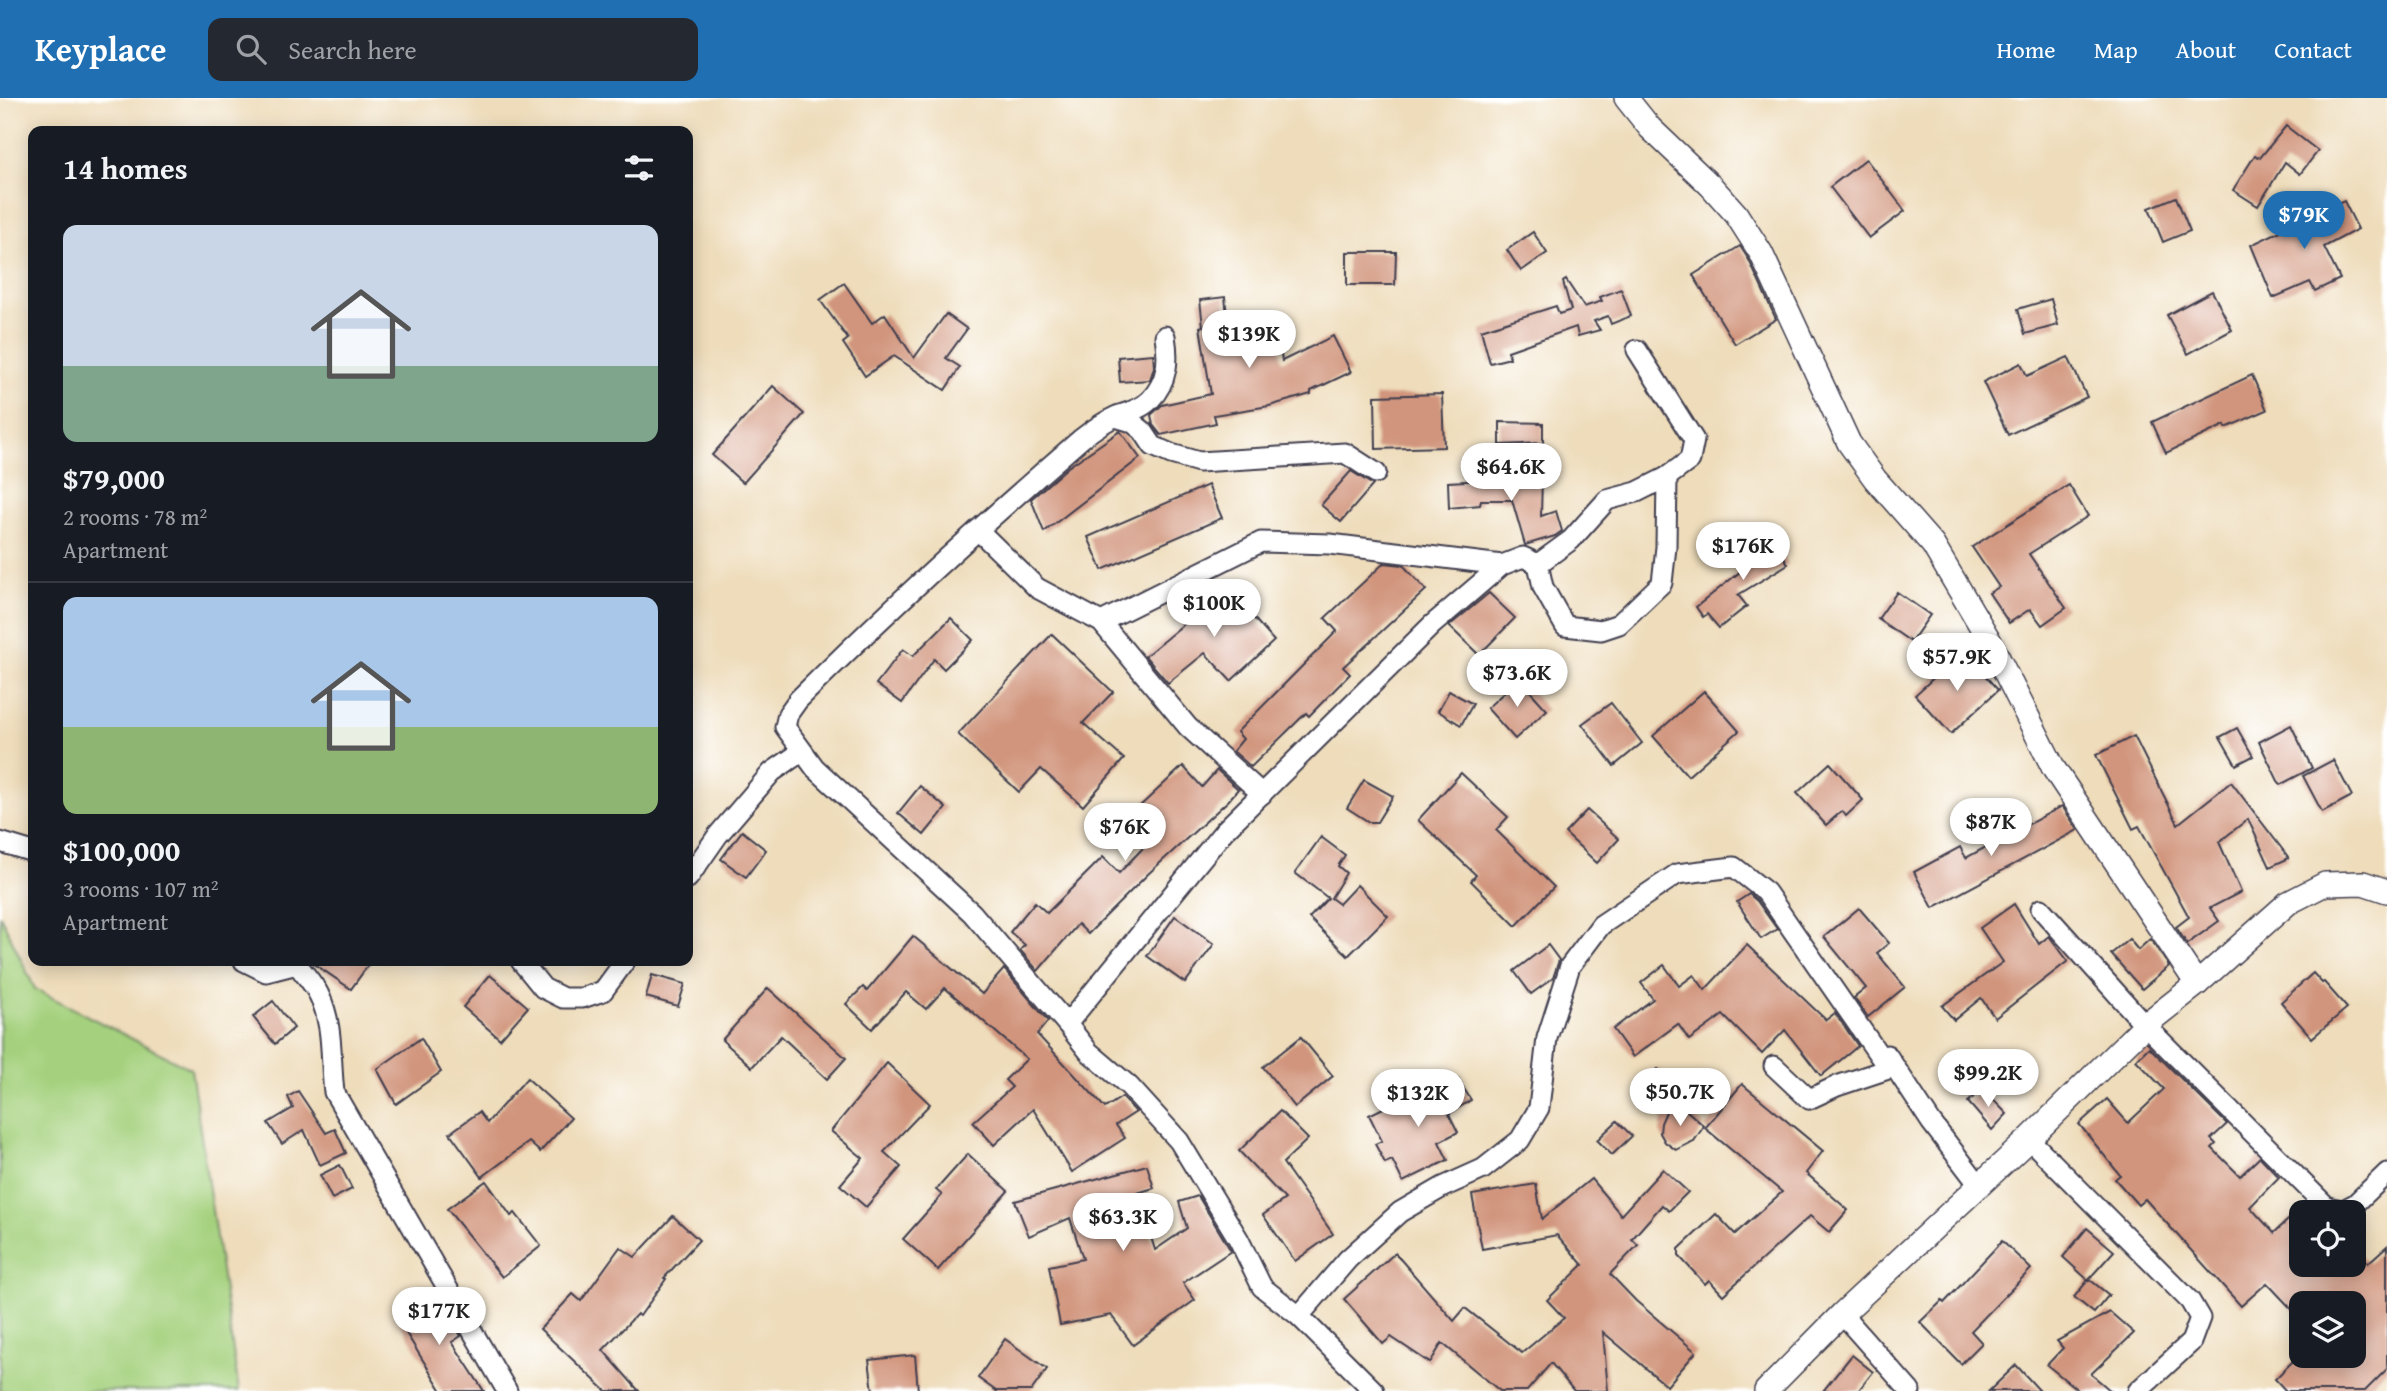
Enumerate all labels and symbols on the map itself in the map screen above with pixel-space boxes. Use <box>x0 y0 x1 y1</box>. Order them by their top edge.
pin: $79K <box>2263 192 2345 251</box>
pin: $139K <box>1200 310 1298 370</box>
pin: $64.6K <box>1454 444 1568 503</box>
pin: $176K <box>1694 522 1792 582</box>
pin: $100K <box>1165 580 1263 639</box>
pin: $57.9K <box>1900 634 2014 693</box>
pin: $73.6K <box>1460 650 1574 709</box>
pin: $87K <box>1950 798 2032 858</box>
pin: $76K <box>1084 804 1166 863</box>
pin: $99.2K <box>1931 1049 2045 1109</box>
pin: $50.7K <box>1623 1068 1737 1128</box>
pin: $132K <box>1369 1070 1467 1129</box>
pin: $63.3K <box>1066 1194 1180 1253</box>
pin: $177K <box>390 1288 488 1347</box>

